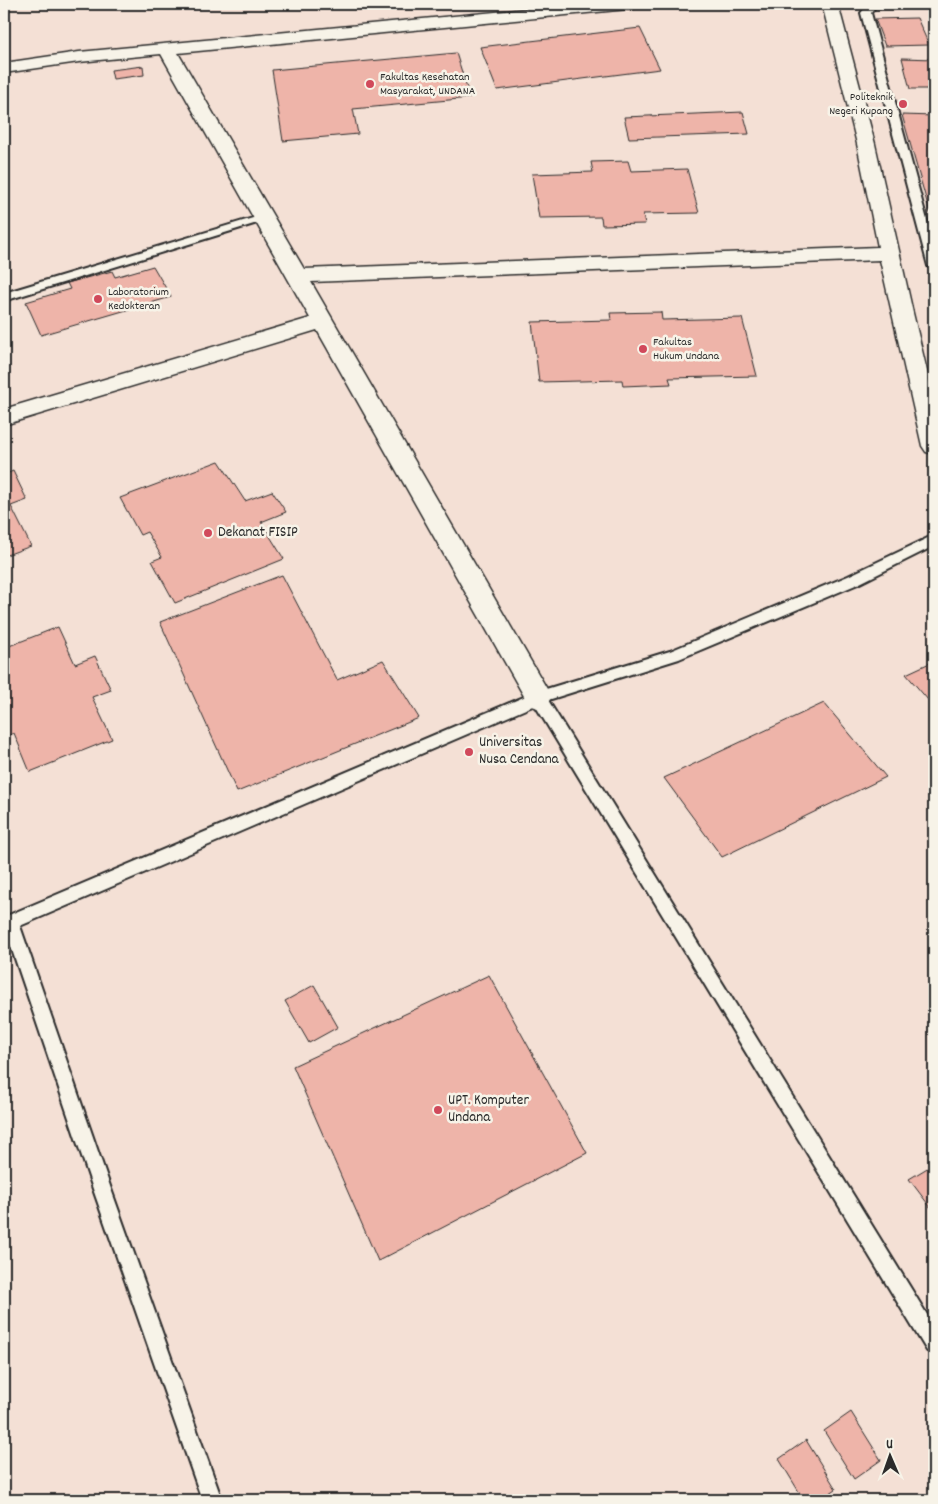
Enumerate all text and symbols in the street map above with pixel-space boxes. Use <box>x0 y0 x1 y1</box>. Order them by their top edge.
place label: Fakultas Kesehatan Masyarakat, UNDANA <box>380 69 476 100</box>
marker: Fakultas Kesehatan Masyarakat, UNDANA <box>364 78 376 90</box>
place label: Politeknik Negeri Kupang <box>829 89 893 120</box>
marker: Politeknik Negeri Kupang <box>897 98 909 110</box>
place label: Laboratorium Kedokteran <box>108 284 169 315</box>
marker: Laboratorium Kedokteran <box>92 293 104 305</box>
place label: Fakultas Hukum Undana <box>653 334 720 365</box>
marker: Fakultas Hukum Undana <box>637 343 649 355</box>
place label: Dekanat FISIP <box>218 522 298 544</box>
marker: Dekanat FISIP <box>202 527 214 539</box>
place label: Universitas Nusa Cendana <box>479 732 560 771</box>
marker: Universitas Nusa Cendana <box>463 746 475 758</box>
place label: UPT. Komputer Undana <box>448 1090 529 1129</box>
marker: UPT. Komputer Undana <box>432 1104 444 1116</box>
north arrow <box>866 1432 916 1482</box>
text: U <box>886 1435 894 1455</box>

